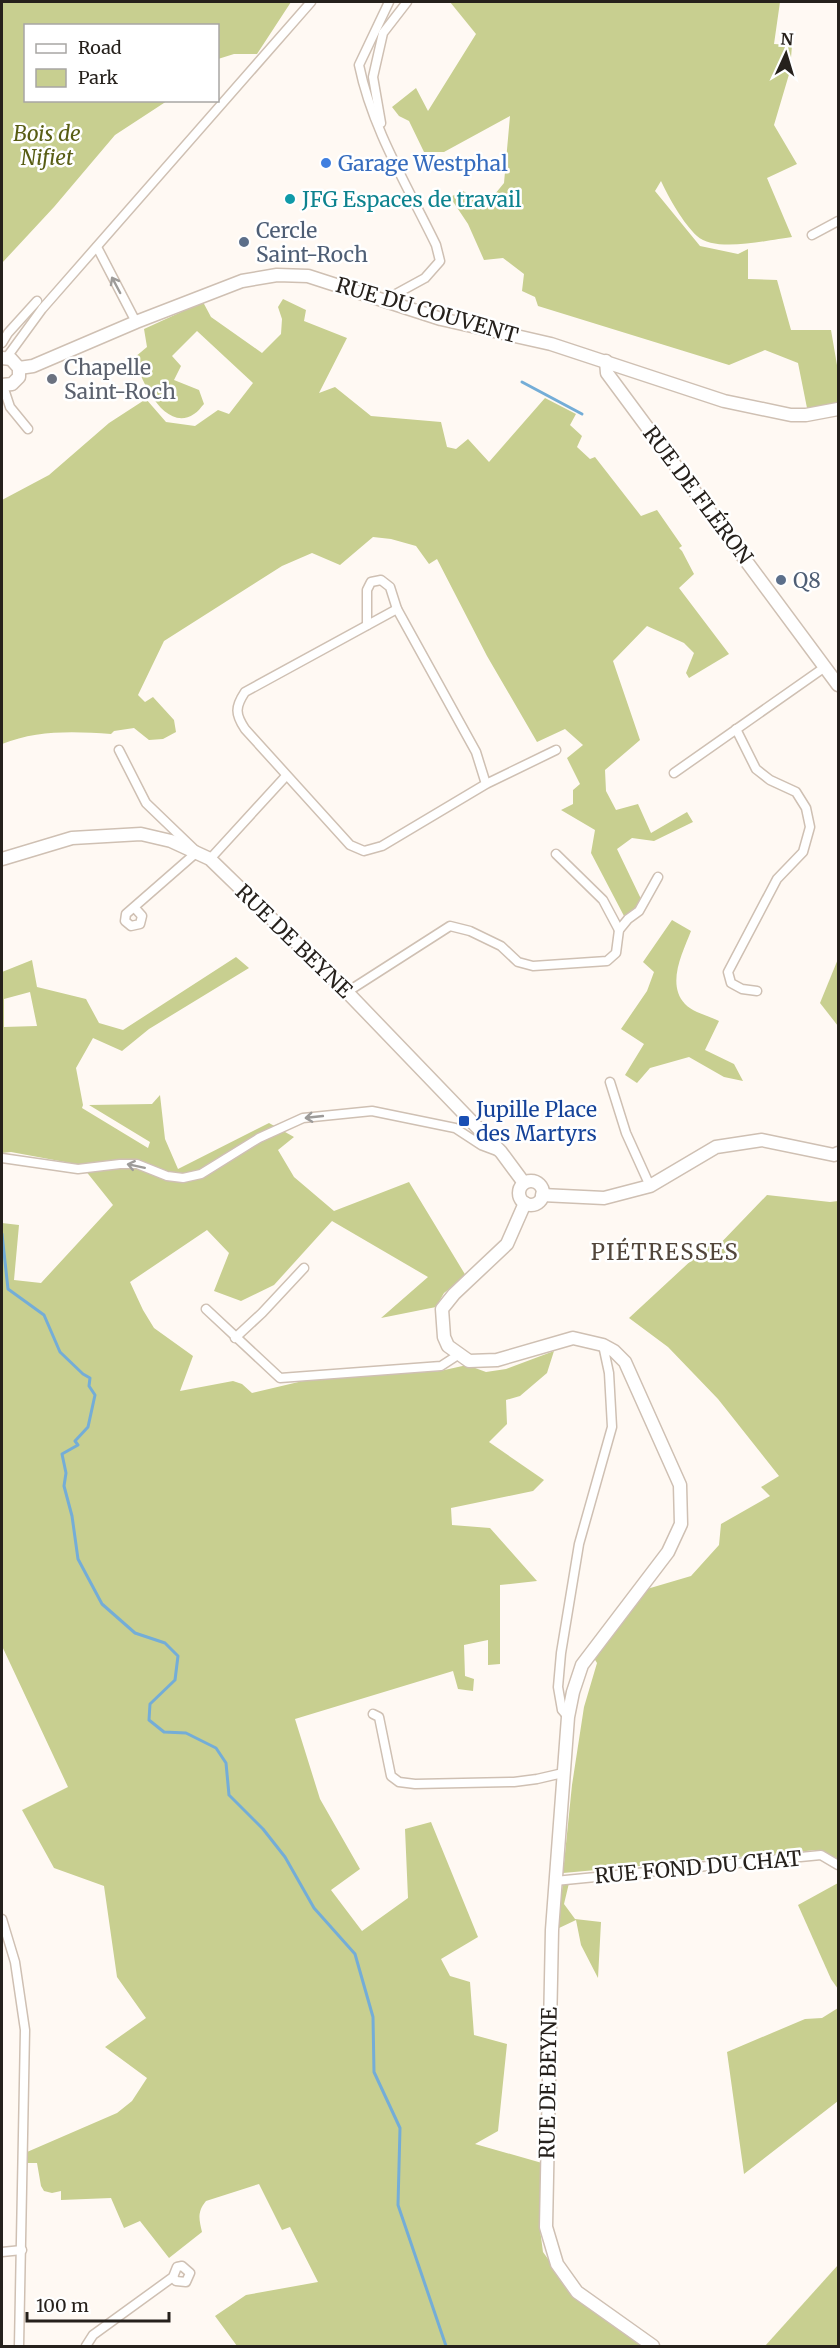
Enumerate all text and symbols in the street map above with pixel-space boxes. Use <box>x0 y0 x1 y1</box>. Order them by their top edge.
legend <box>24 24 219 102</box>
north arrow <box>756 24 816 84</box>
text: N <box>780 29 794 49</box>
text: Road <box>78 36 122 59</box>
text: Park <box>78 66 119 89</box>
park label: Bois de Nifiet <box>13 120 81 171</box>
place label: Garage Westphal <box>338 150 508 177</box>
marker: Garage Westphal <box>319 156 333 170</box>
place label: JFG Espaces de travail <box>301 186 522 213</box>
marker: JFG Espaces de travail <box>283 192 297 206</box>
place label: Cercle Saint-Roch <box>256 217 368 268</box>
marker: Cercle Saint-Roch <box>237 235 251 249</box>
street label: RUE DU COUVENT <box>333 271 522 349</box>
one-way arrow <box>110 276 121 294</box>
place label: Chapelle Saint-Roch <box>64 354 176 405</box>
marker: Chapelle Saint-Roch <box>45 372 59 386</box>
street label: RUE DE FLÉRON <box>637 420 759 569</box>
place label: Q8 <box>793 567 821 594</box>
marker: Q8 <box>774 573 788 587</box>
street label: RUE DE BEYNE <box>230 878 359 1004</box>
place label: Jupille Place des Martyrs <box>475 1096 597 1147</box>
one-way arrow <box>304 1112 324 1123</box>
marker: Jupille Place des Martyrs <box>457 1114 471 1128</box>
one-way arrow <box>127 1160 146 1171</box>
district label: PIÉTRESSES <box>591 1237 739 1266</box>
street label: RUE FOND DU CHAT <box>593 1844 803 1890</box>
street label: RUE DE BEYNE <box>533 2006 563 2159</box>
scale bar <box>27 2285 170 2323</box>
text: 100 m <box>36 2294 89 2317</box>

